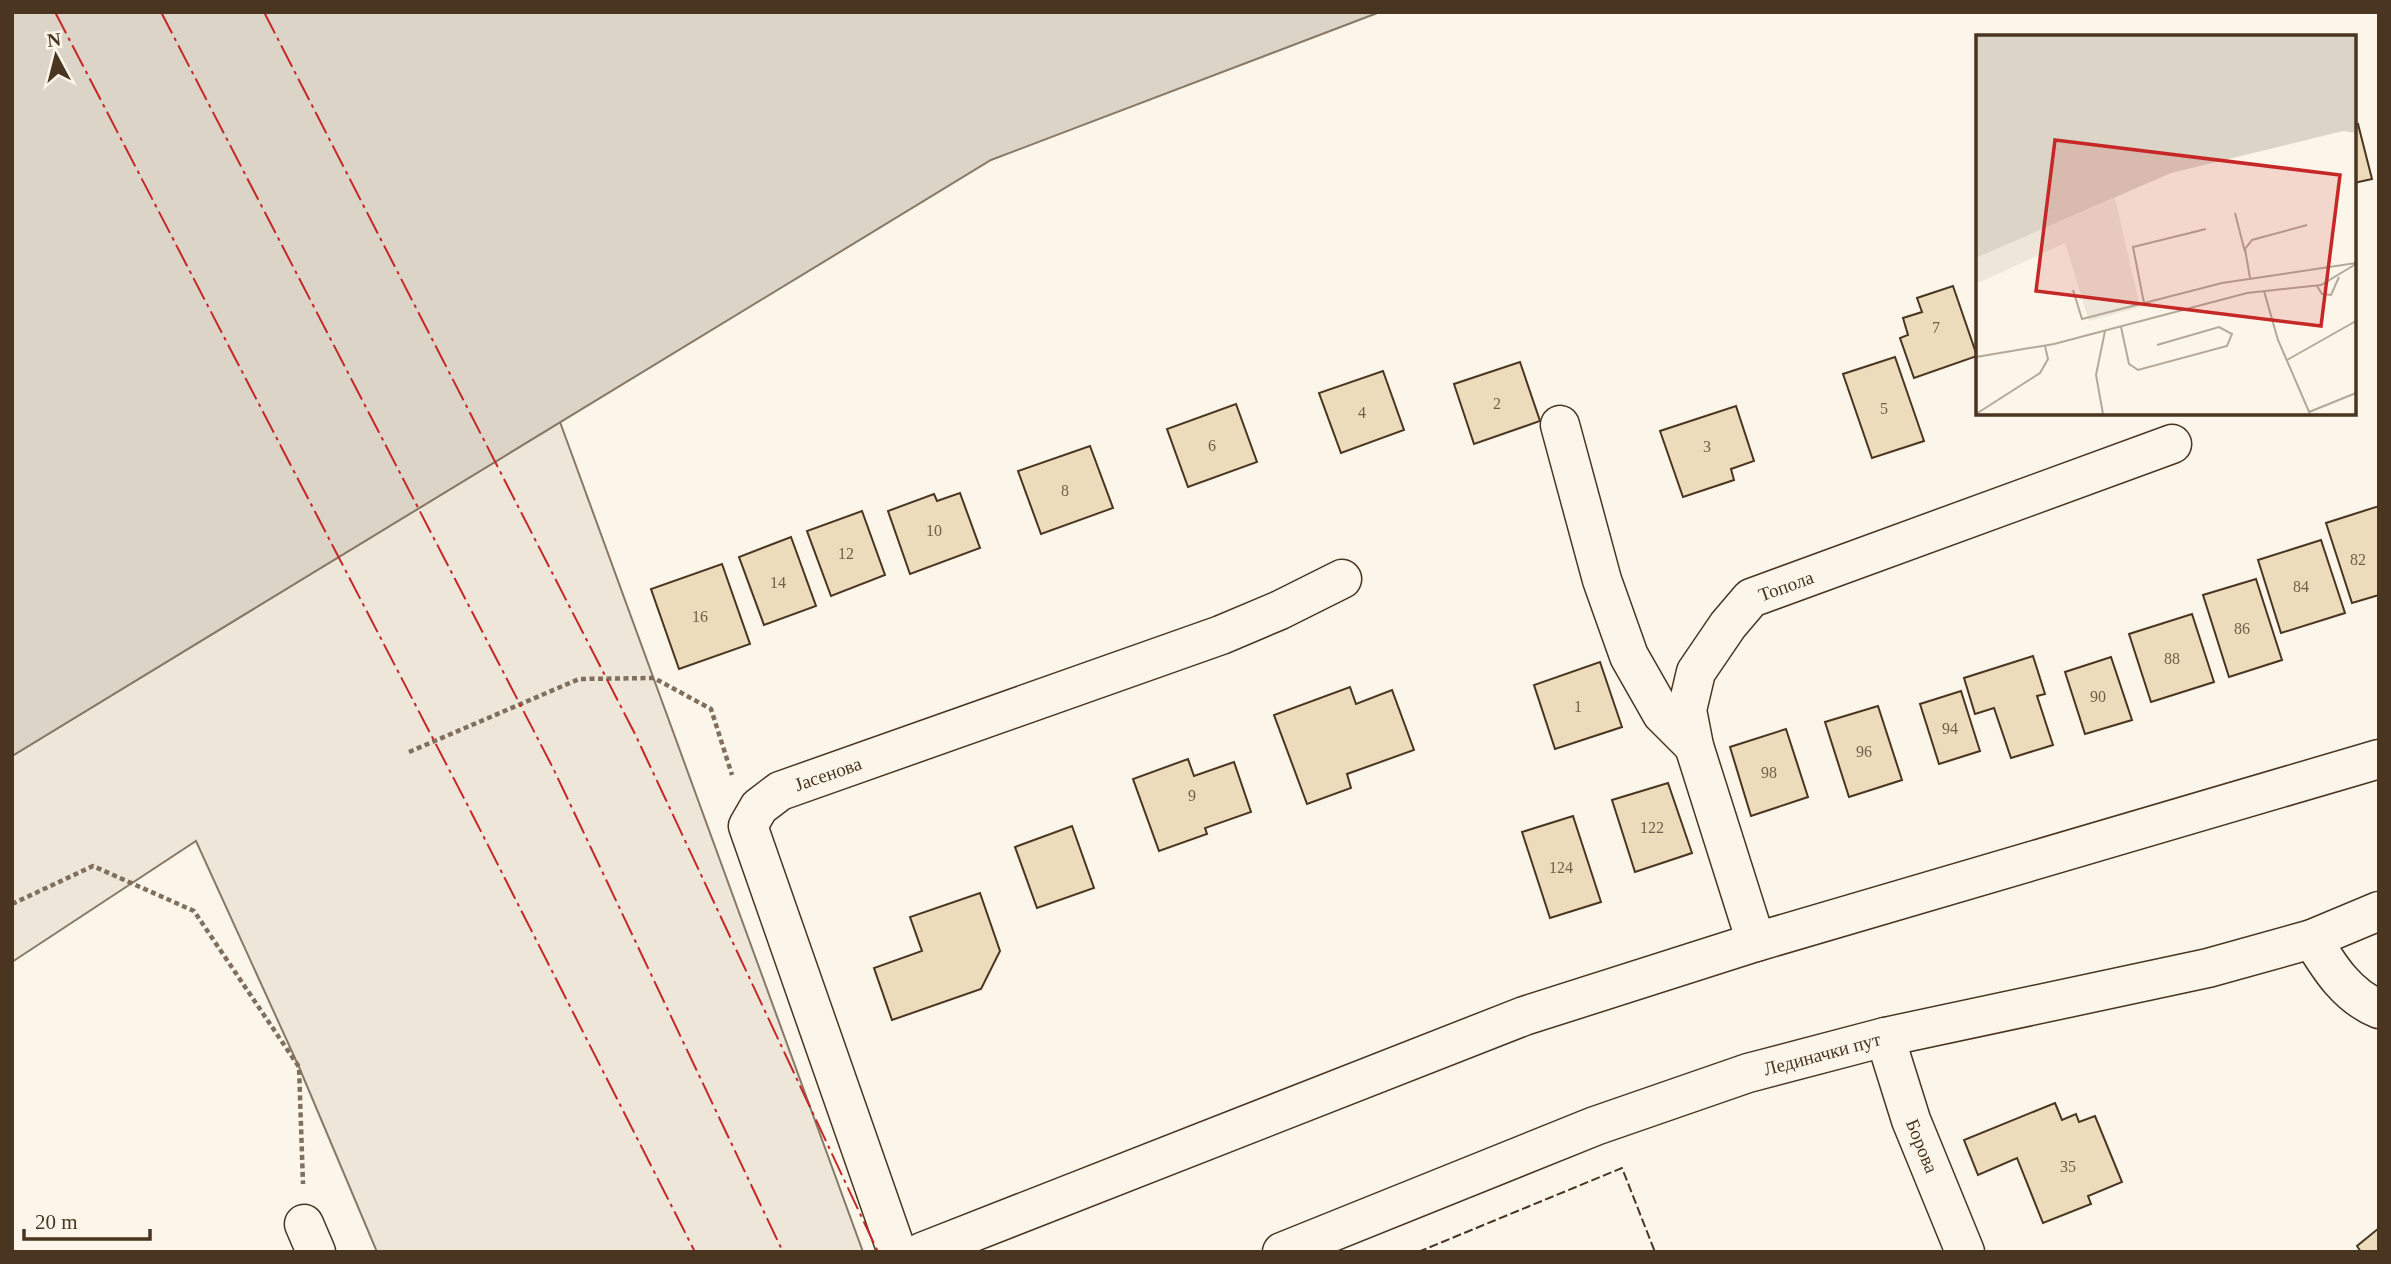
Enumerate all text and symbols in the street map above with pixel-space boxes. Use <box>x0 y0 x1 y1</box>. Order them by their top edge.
north arrow <box>21 21 91 91</box>
text: N <box>46 28 62 51</box>
inset map <box>1976 35 2356 415</box>
house number: 7 <box>1932 319 1940 336</box>
house number: 2 <box>1493 395 1501 412</box>
house number: 5 <box>1880 400 1888 417</box>
house number: 4 <box>1358 404 1366 421</box>
house number: 6 <box>1208 437 1216 454</box>
house number: 3 <box>1703 438 1711 455</box>
house number: 8 <box>1061 482 1069 499</box>
house number: 10 <box>926 522 942 539</box>
house number: 12 <box>838 545 854 562</box>
house number: 82 <box>2350 551 2366 568</box>
street label: Топола <box>1756 566 1817 606</box>
house number: 14 <box>770 574 786 591</box>
house number: 84 <box>2293 578 2309 595</box>
house number: 16 <box>692 608 708 625</box>
house number: 86 <box>2234 620 2250 637</box>
house number: 88 <box>2164 650 2180 667</box>
house number: 90 <box>2090 688 2106 705</box>
house number: 1 <box>1574 698 1582 715</box>
house number: 94 <box>1942 720 1958 737</box>
house number: 96 <box>1856 743 1872 760</box>
street label: Јасенова <box>792 753 865 795</box>
house number: 98 <box>1761 764 1777 781</box>
house number: 9 <box>1188 787 1196 804</box>
house number: 122 <box>1640 819 1664 836</box>
house number: 124 <box>1549 859 1573 876</box>
street label: Лединачки пут <box>1761 1028 1883 1080</box>
street label: Борова <box>1902 1116 1943 1177</box>
house number: 35 <box>2060 1158 2076 1175</box>
scale bar <box>24 1198 150 1242</box>
text: 20 m <box>35 1210 78 1234</box>

